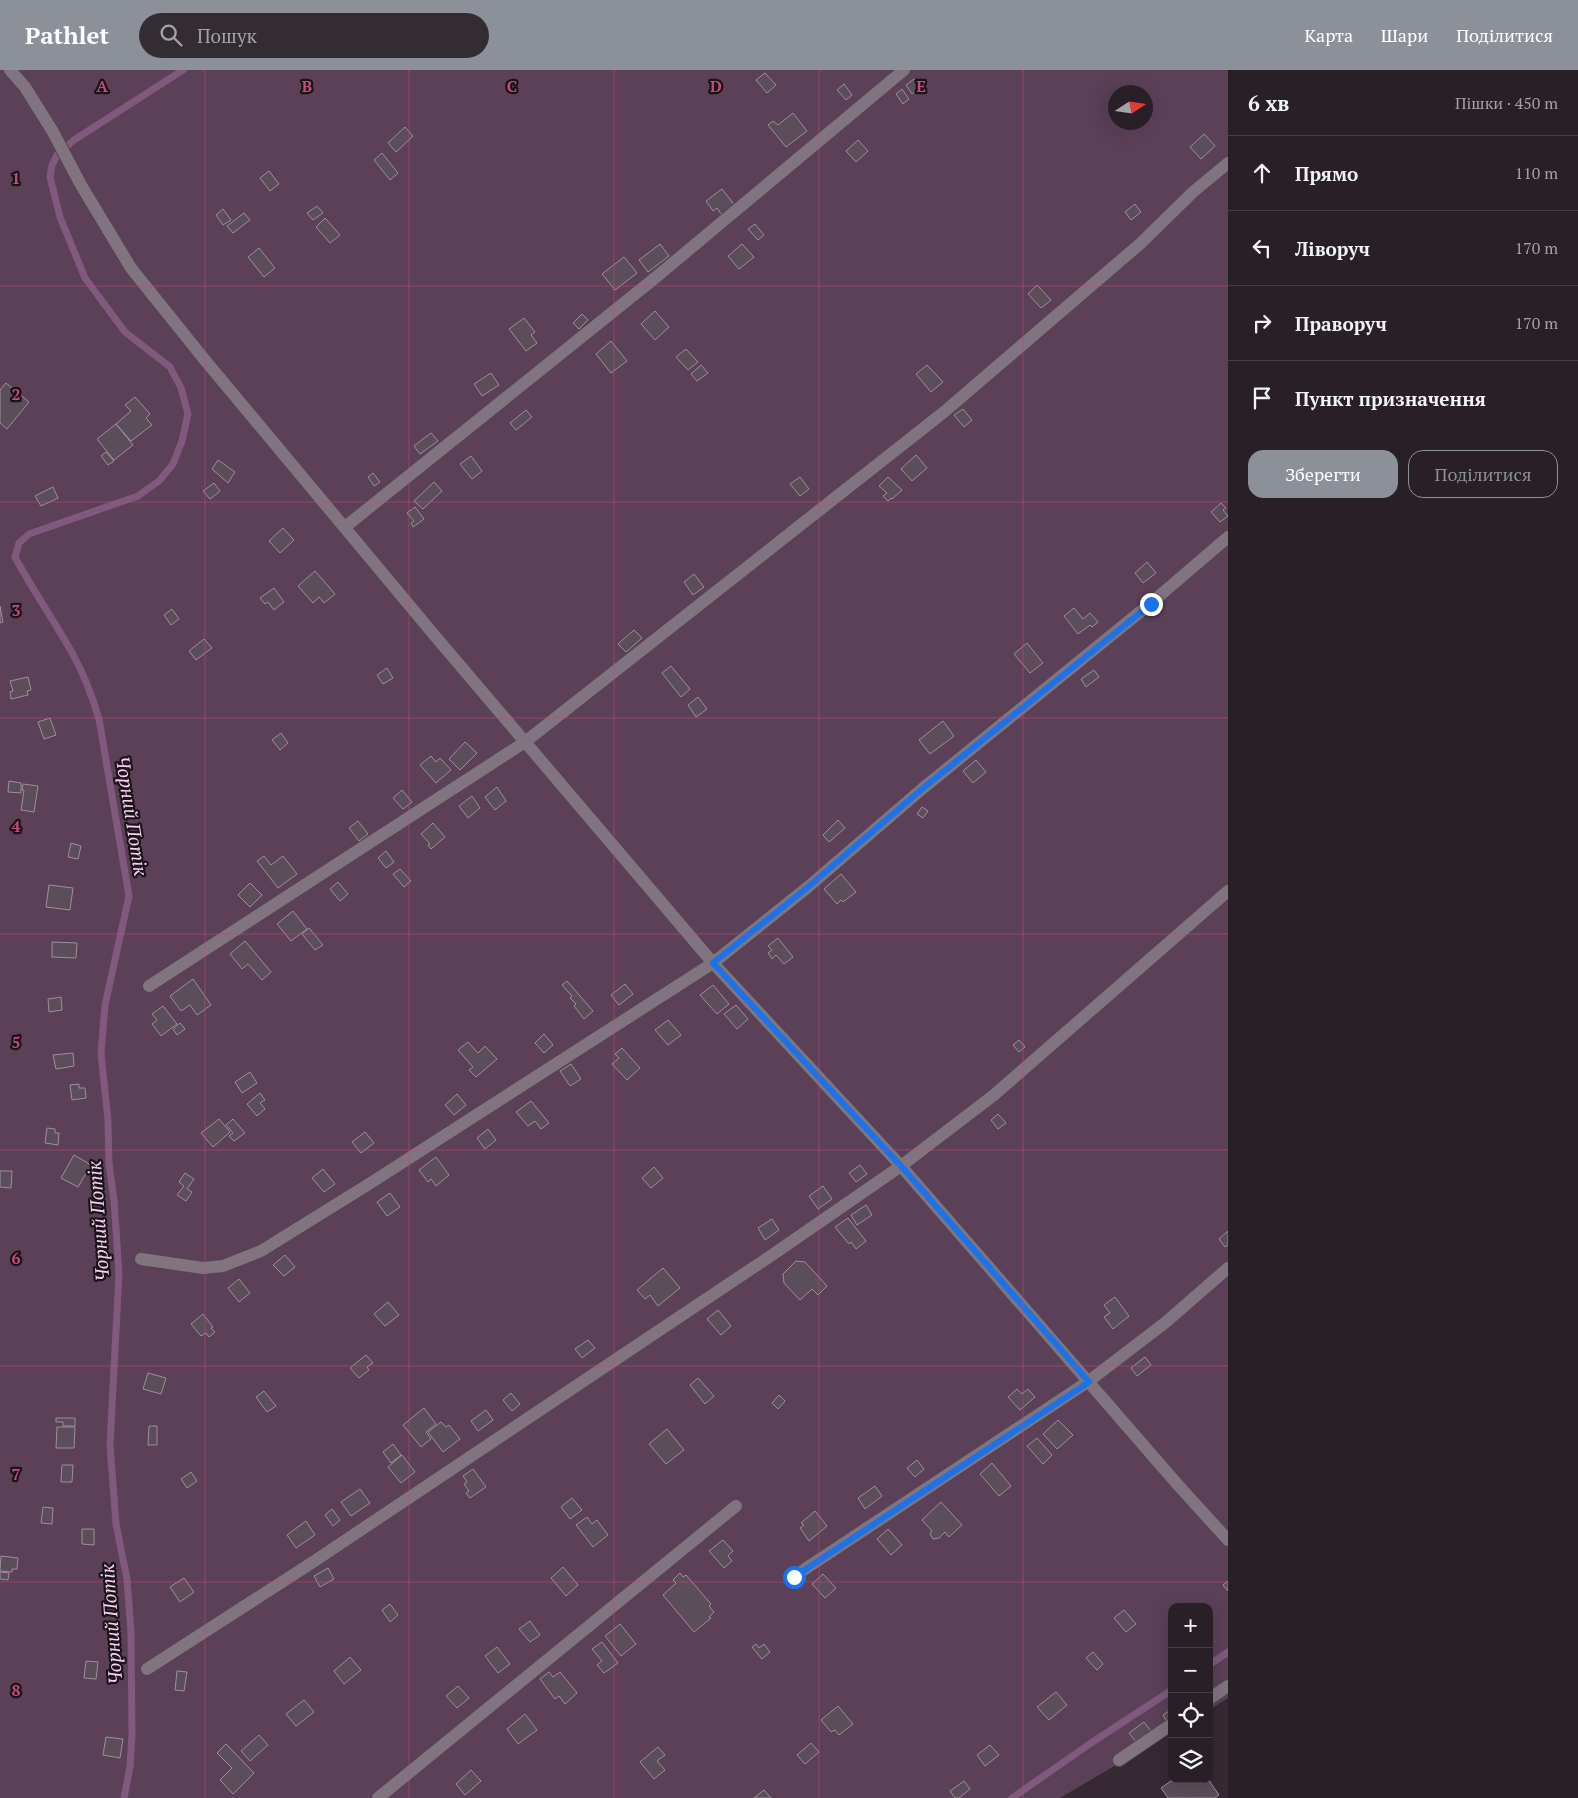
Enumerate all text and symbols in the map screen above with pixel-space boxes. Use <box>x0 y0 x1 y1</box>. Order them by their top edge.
search box <box>139 13 489 58</box>
text: Pathlet <box>25 19 109 51</box>
icon: search <box>157 21 185 49</box>
text: Пошук <box>197 23 257 48</box>
text: Карта <box>1304 23 1353 47</box>
text: Шари <box>1381 23 1428 47</box>
text: Поділитися <box>1456 23 1553 47</box>
text: A <box>96 75 108 97</box>
text: B <box>302 75 312 97</box>
text: C <box>507 75 517 97</box>
text: D <box>710 75 722 97</box>
text: E <box>916 75 926 97</box>
north arrow <box>1108 85 1153 130</box>
text: 6 хв <box>1248 89 1289 117</box>
text: Пішки · 450 m <box>1455 92 1558 114</box>
icon: ahead <box>1248 159 1276 187</box>
text: Прямо <box>1295 161 1358 186</box>
text: 110 m <box>1515 162 1558 184</box>
text: 1 <box>11 167 21 189</box>
icon: left <box>1248 234 1276 262</box>
text: Ліворуч <box>1295 236 1370 261</box>
text: 170 m <box>1515 237 1558 259</box>
icon: right <box>1248 309 1276 337</box>
text: Праворуч <box>1295 311 1387 336</box>
text: 170 m <box>1515 312 1558 334</box>
text: 2 <box>11 383 21 405</box>
icon: arrive <box>1248 384 1276 412</box>
text: Пункт призначення <box>1295 386 1486 411</box>
button: Зберегти <box>1248 450 1398 498</box>
button: Поділитися <box>1408 450 1558 498</box>
route end <box>1140 593 1163 616</box>
text: 3 <box>11 599 21 621</box>
water label: Чорний Потік <box>111 754 154 878</box>
text: 4 <box>11 815 21 837</box>
text: 5 <box>11 1031 21 1053</box>
water label: Чорний Потік <box>81 1160 114 1282</box>
text: 6 <box>11 1247 21 1269</box>
text: 7 <box>11 1463 21 1485</box>
water label: Чорний Потік <box>94 1563 127 1685</box>
route start <box>783 1566 806 1589</box>
map controls <box>1168 1603 1213 1783</box>
button: + <box>1168 1603 1213 1648</box>
button: − <box>1168 1648 1213 1693</box>
text: 8 <box>11 1679 21 1701</box>
button: locate <box>1168 1693 1213 1738</box>
button: layers <box>1168 1738 1213 1783</box>

